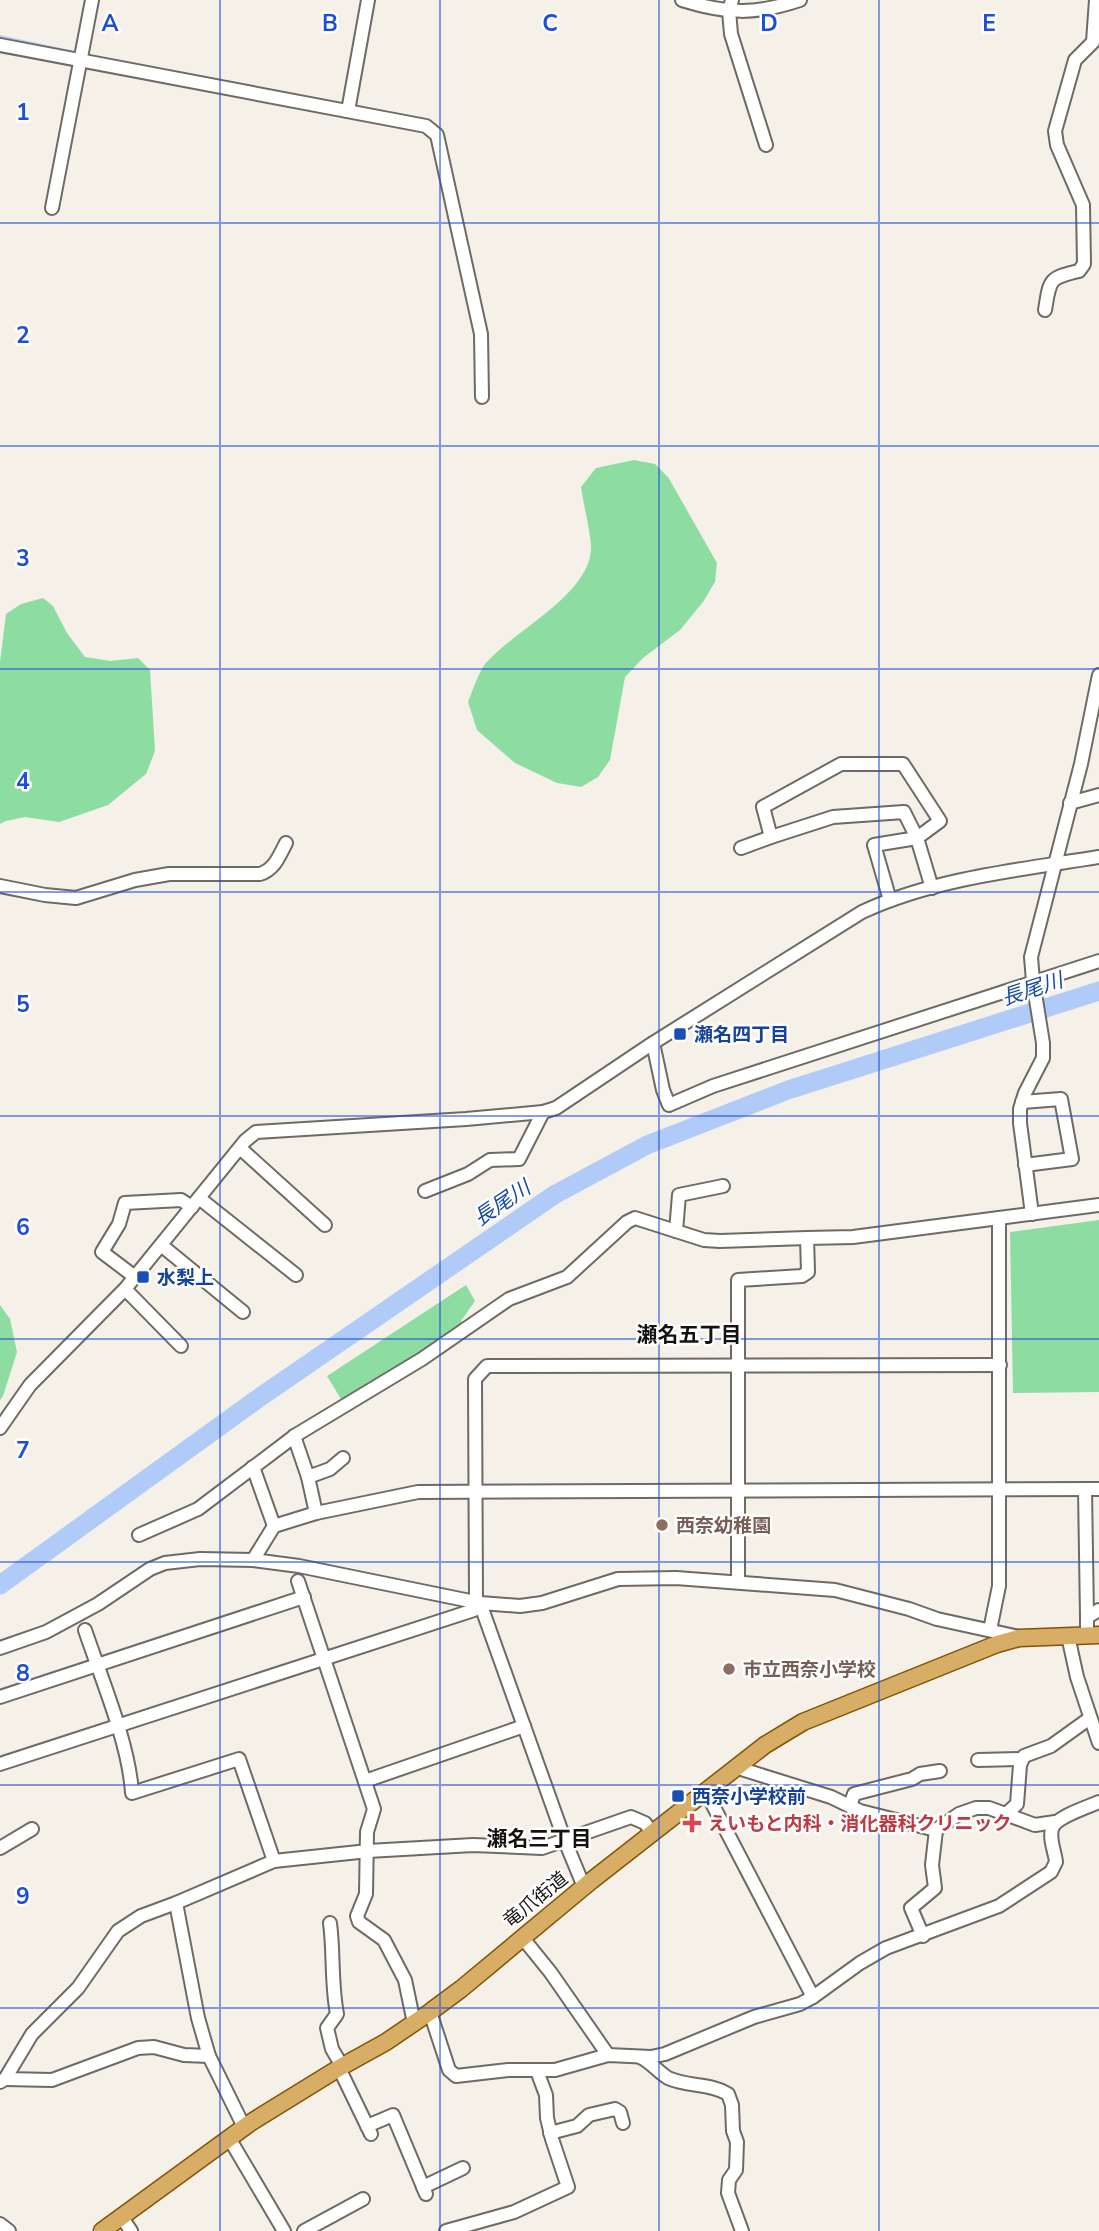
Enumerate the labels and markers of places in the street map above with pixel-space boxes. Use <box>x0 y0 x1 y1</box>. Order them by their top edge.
place label: 瀬名四丁目 <box>694 1022 789 1048</box>
marker: 瀬名四丁目 <box>672 1026 688 1042</box>
place label: 水梨上 <box>157 1265 214 1291</box>
marker: 水梨上 <box>135 1269 151 1285</box>
place label: 西奈幼稚園 <box>676 1513 771 1539</box>
marker: 西奈幼稚園 <box>654 1517 670 1533</box>
place label: 市立西奈小学校 <box>743 1657 876 1683</box>
marker: 市立西奈小学校 <box>721 1661 737 1677</box>
place label: 西奈小学校前 <box>692 1784 806 1810</box>
marker: 西奈小学校前 <box>670 1788 686 1804</box>
place label: えいもと内科・消化器科クリニック <box>708 1811 1012 1837</box>
marker: えいもと内科・消化器科クリニック <box>682 1813 702 1833</box>

